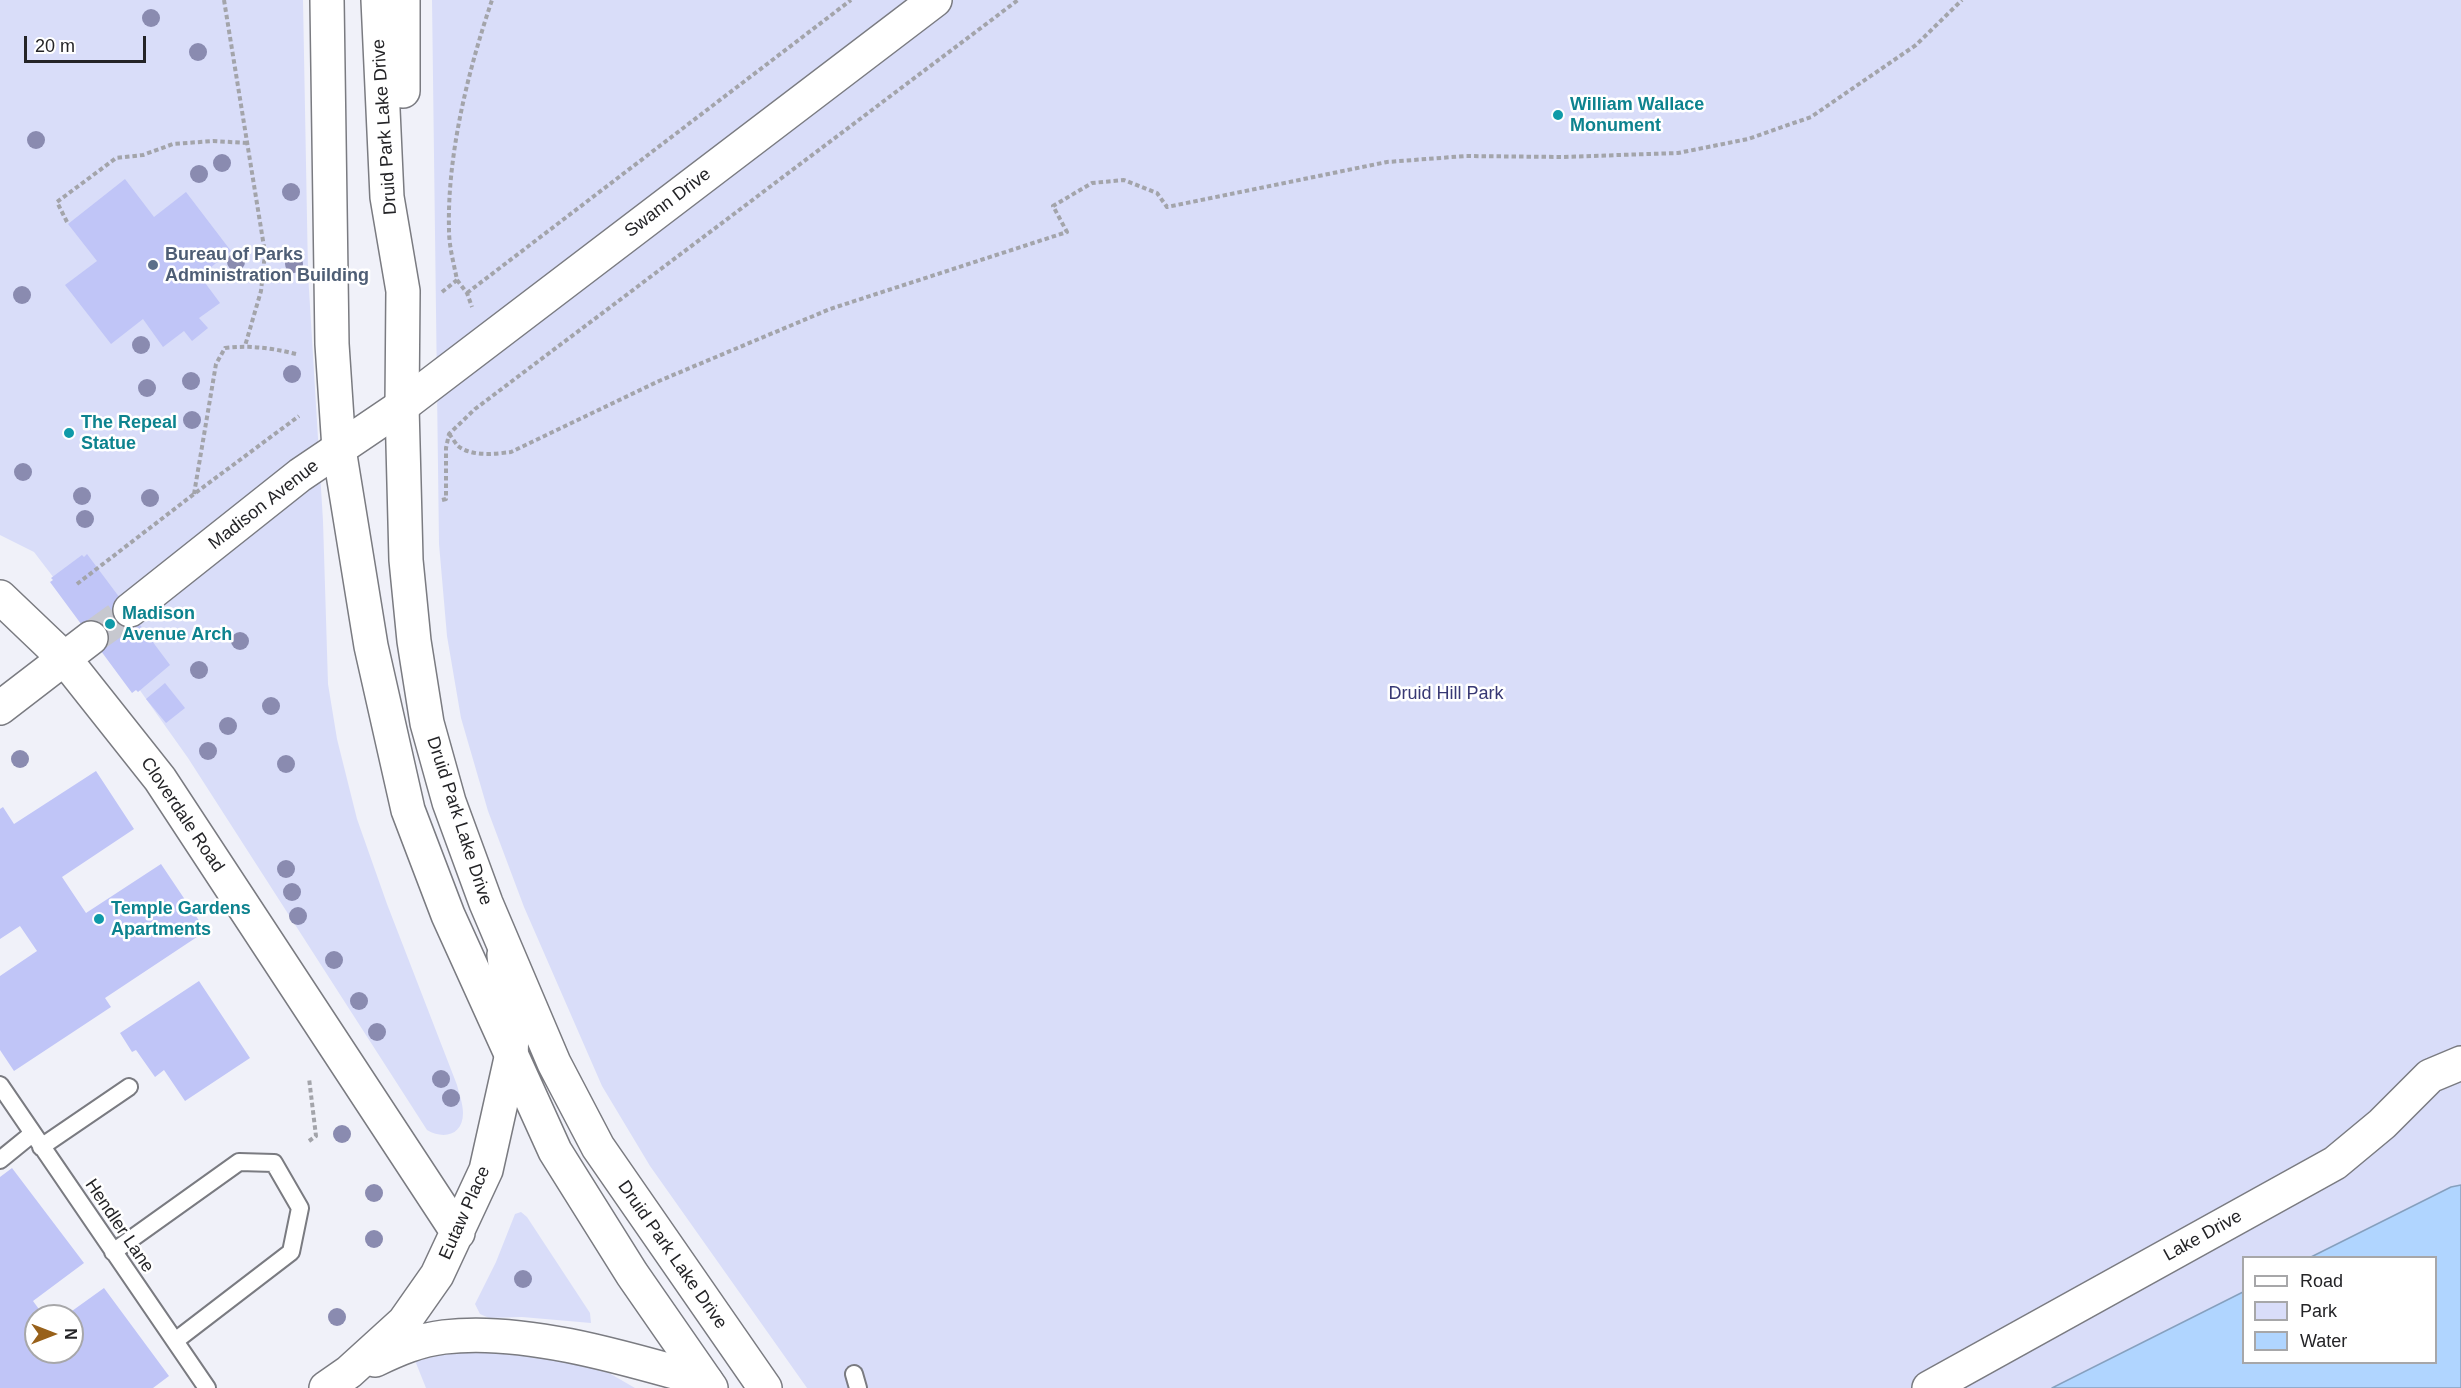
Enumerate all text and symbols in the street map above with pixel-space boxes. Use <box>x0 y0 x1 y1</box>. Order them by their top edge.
scale bar <box>27 24 148 62</box>
text: 20 m <box>35 36 75 56</box>
street label: Druid Park Lake Drive <box>368 38 402 216</box>
place label: William Wallace Monument <box>1570 94 1704 136</box>
marker: William Wallace Monument <box>1551 108 1565 122</box>
street label: Swann Drive <box>621 164 715 242</box>
place label: Bureau of Parks Administration Building <box>165 244 369 286</box>
marker: Bureau of Parks Administration Building <box>146 258 160 272</box>
place label: The Repeal Statue <box>81 412 177 454</box>
marker: The Repeal Statue <box>62 426 76 440</box>
street label: Madison Avenue <box>205 455 323 555</box>
place label: Madison Avenue Arch <box>122 603 232 646</box>
marker: Madison Avenue Arch <box>103 617 117 631</box>
park label: Druid Hill Park <box>1388 683 1504 705</box>
street label: Druid Park Lake Drive <box>422 734 496 908</box>
street label: Cloverdale Road <box>136 753 228 877</box>
place label: Temple Gardens Apartments <box>111 898 251 940</box>
marker: Temple Gardens Apartments <box>92 912 106 926</box>
street label: Eutaw Place <box>435 1163 495 1263</box>
street label: Hendler Lane <box>80 1175 158 1277</box>
street label: Druid Park Lake Drive <box>613 1177 731 1333</box>
street label: Lake Drive <box>2160 1206 2246 1266</box>
legend <box>2242 1256 2437 1364</box>
text: Road <box>2300 1271 2343 1291</box>
text: Park <box>2300 1301 2337 1321</box>
north arrow <box>24 1304 84 1364</box>
text: N <box>62 1328 79 1340</box>
text: Water <box>2300 1331 2347 1351</box>

